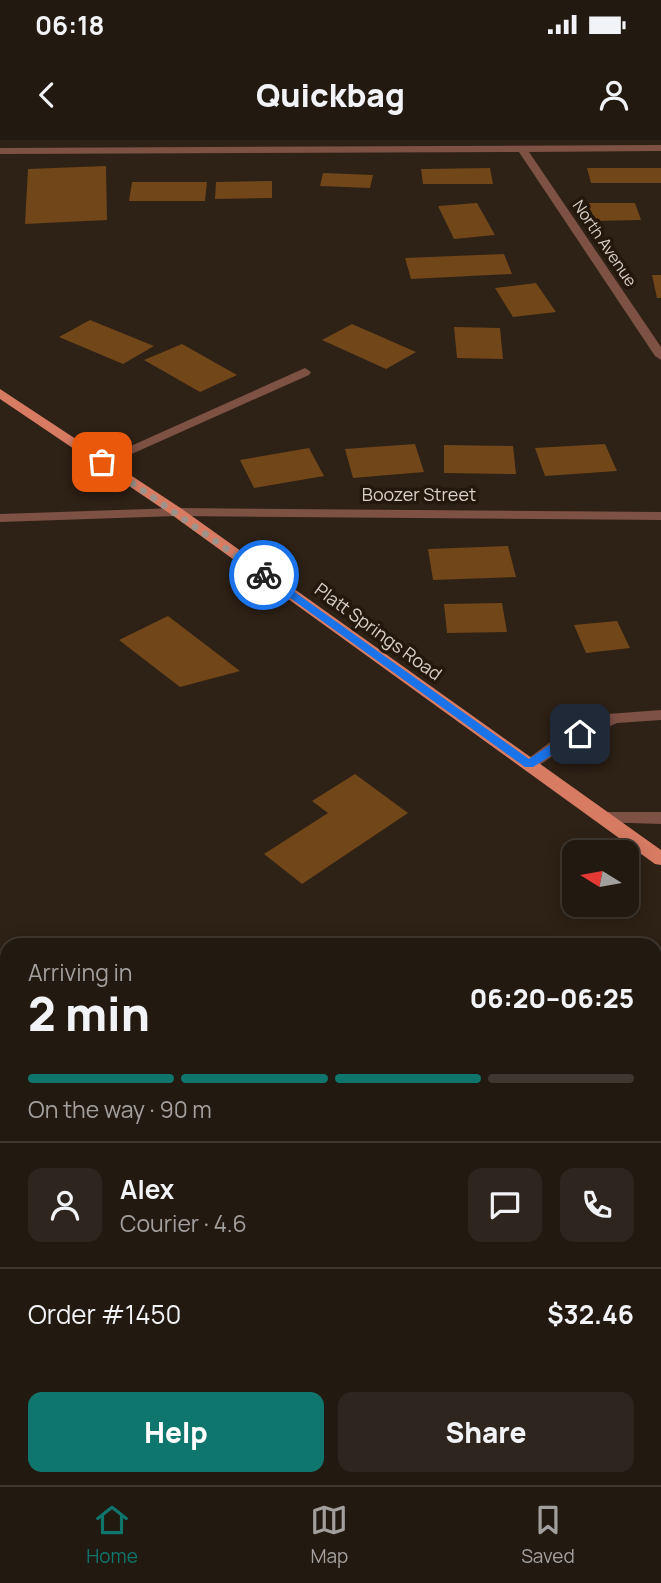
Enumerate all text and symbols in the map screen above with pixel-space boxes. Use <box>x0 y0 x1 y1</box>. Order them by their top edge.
text: 06:18 <box>35 7 105 43</box>
text: Quickbag <box>256 73 405 117</box>
icon: back <box>28 76 66 114</box>
icon: person <box>595 76 633 114</box>
street label: North Avenue <box>568 195 642 291</box>
pin <box>72 432 132 492</box>
icon: bag <box>83 443 121 481</box>
street label: Boozer Street <box>362 482 476 506</box>
courier <box>229 540 299 610</box>
icon: bike <box>245 556 283 594</box>
street label: Platt Springs Road <box>310 577 447 685</box>
pin <box>550 704 610 764</box>
icon: home <box>561 715 599 753</box>
north arrow <box>562 840 639 917</box>
map controls <box>562 840 639 917</box>
text: Arriving in <box>28 956 133 988</box>
text: 06:20–06:25 <box>470 980 634 1016</box>
text: 2 min <box>28 982 150 1045</box>
text: On the way · 90 m <box>28 1093 212 1125</box>
button: person <box>28 1168 102 1242</box>
button: chat <box>468 1168 542 1242</box>
button: phone <box>560 1168 634 1242</box>
text: Alex <box>120 1171 174 1207</box>
text: Courier · 4.6 <box>120 1207 247 1239</box>
text: Order #1450 <box>28 1296 181 1332</box>
text: $32.46 <box>547 1296 634 1332</box>
button: Help <box>28 1392 324 1472</box>
button: Share <box>338 1392 634 1472</box>
tab: Home <box>86 1501 138 1569</box>
tab: Map <box>310 1501 348 1569</box>
tab: Saved <box>521 1501 575 1569</box>

